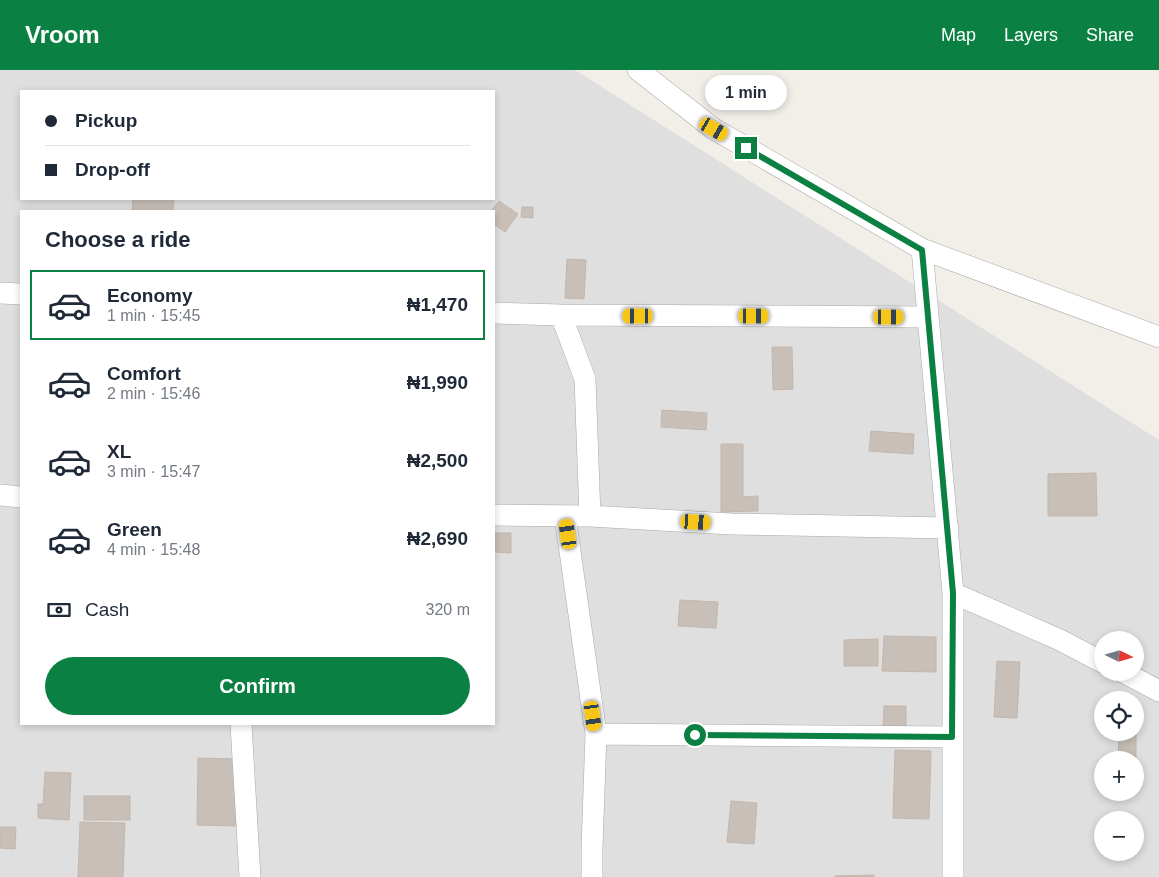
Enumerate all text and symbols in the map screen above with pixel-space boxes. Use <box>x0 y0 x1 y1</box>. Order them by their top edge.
text: Vroom <box>25 21 100 48</box>
text: Map <box>941 25 976 45</box>
text: Layers <box>1004 25 1058 45</box>
text: Share <box>1086 25 1134 45</box>
callout: 1 min <box>705 75 787 110</box>
text: 1 min <box>725 84 767 101</box>
text: Pickup <box>75 110 137 131</box>
car <box>697 115 730 143</box>
route end <box>735 137 757 159</box>
text: Drop-off <box>75 159 150 180</box>
text: Choose a ride <box>45 227 190 252</box>
icon: car <box>47 283 92 328</box>
text: Economy <box>107 285 193 306</box>
text: ₦1,470 <box>407 294 468 315</box>
text: 1 min · 15:45 <box>107 307 200 324</box>
car <box>623 309 653 324</box>
car <box>739 309 769 324</box>
car <box>874 310 904 325</box>
icon: car <box>47 361 92 406</box>
text: Comfort <box>107 363 181 384</box>
text: ₦1,990 <box>407 372 468 393</box>
text: 2 min · 15:46 <box>107 385 200 402</box>
icon: car <box>47 439 92 484</box>
text: XL <box>107 441 131 462</box>
text: ₦2,500 <box>407 450 468 471</box>
text: 3 min · 15:47 <box>107 463 200 480</box>
car <box>680 514 711 530</box>
icon: car <box>47 517 92 562</box>
car <box>558 518 577 550</box>
text: Green <box>107 519 162 540</box>
text: ₦2,690 <box>407 528 468 549</box>
text: 4 min · 15:48 <box>107 541 200 558</box>
icon: cash <box>45 596 73 624</box>
text: Cash <box>85 599 129 620</box>
text: 320 m <box>426 601 470 618</box>
north arrow <box>1094 631 1144 681</box>
map controls <box>1094 631 1144 861</box>
button: Confirm <box>45 657 470 715</box>
button: locate <box>1094 691 1144 741</box>
car <box>583 700 602 732</box>
route start <box>684 724 706 746</box>
button: + <box>1094 751 1144 801</box>
button: − <box>1094 811 1144 861</box>

